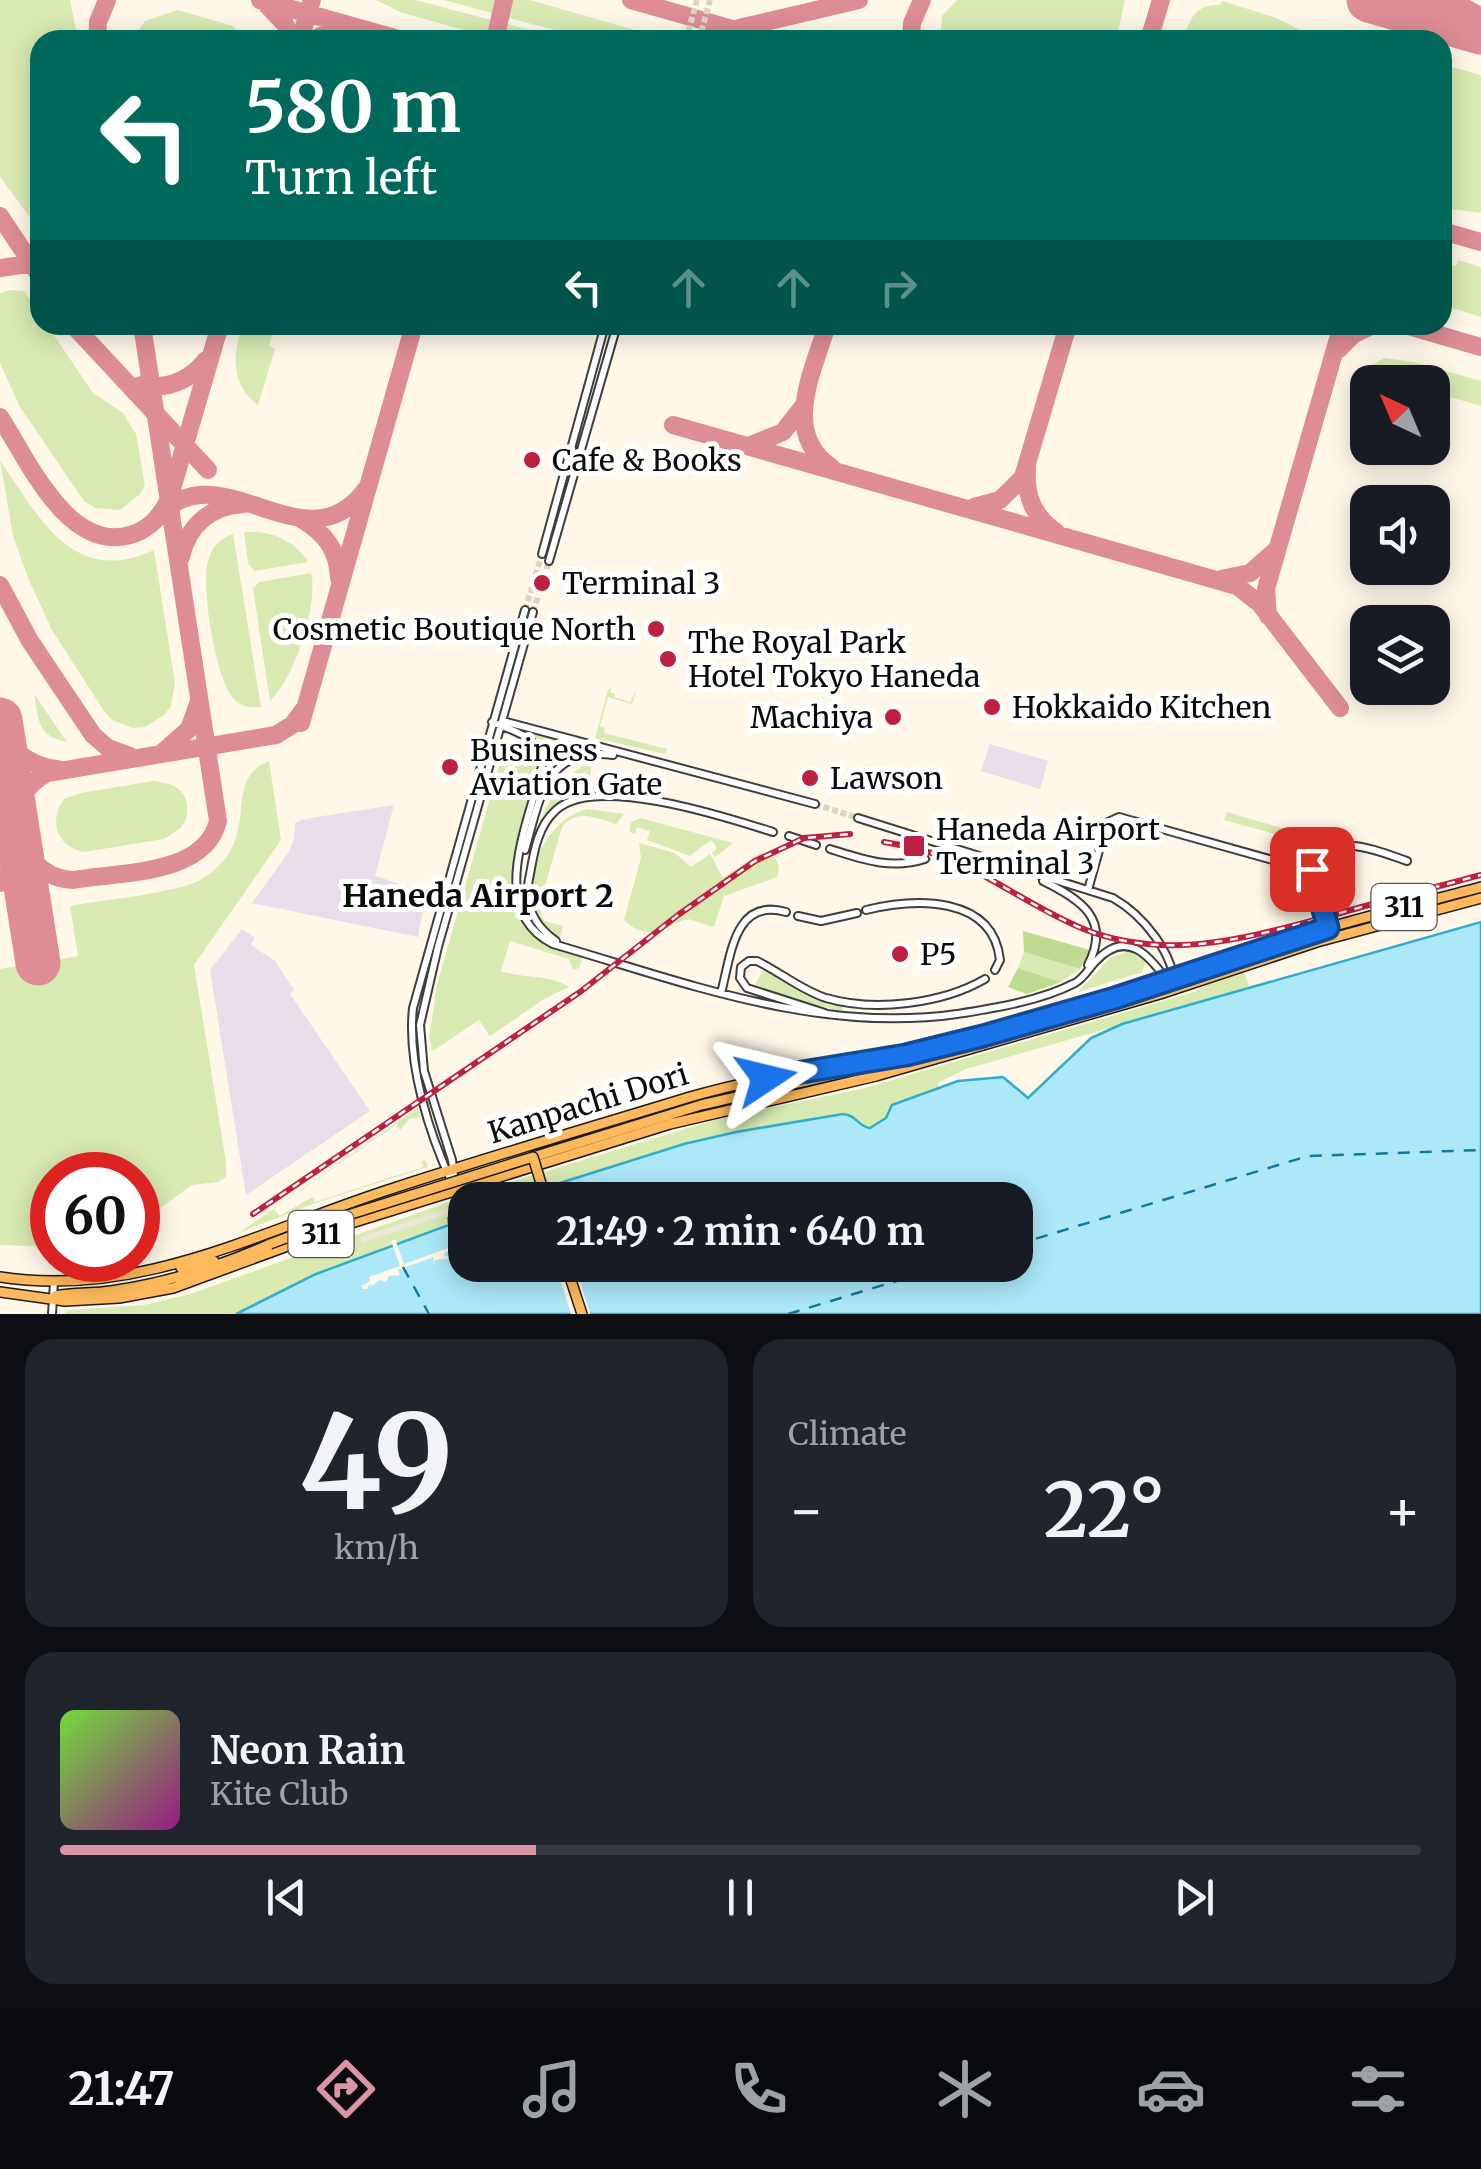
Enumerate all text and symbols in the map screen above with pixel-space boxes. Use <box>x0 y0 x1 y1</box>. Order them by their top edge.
text: 580 m <box>245 63 461 151</box>
icon: left <box>80 70 210 200</box>
text: Turn left <box>245 150 437 206</box>
icon: left <box>556 260 611 315</box>
icon: ahead <box>661 260 716 315</box>
icon: ahead <box>766 260 821 315</box>
icon: right <box>871 260 926 315</box>
north arrow <box>1350 365 1450 465</box>
map controls <box>1350 365 1450 705</box>
place label: Cafe & Books <box>552 441 742 479</box>
marker: Cafe & Books <box>521 449 543 471</box>
button: sound <box>1350 485 1450 585</box>
place label: Terminal 3 <box>562 564 720 602</box>
marker: Terminal 3 <box>531 572 553 594</box>
button: layers <box>1350 605 1450 705</box>
place label: Cosmetic Boutique North <box>273 610 636 648</box>
marker: Cosmetic Boutique North <box>645 618 667 640</box>
place label: The Royal Park Hotel Tokyo Haneda <box>688 623 980 695</box>
marker: The Royal Park Hotel Tokyo Haneda <box>657 648 679 670</box>
place label: Hokkaido Kitchen <box>1012 688 1271 726</box>
marker: Hokkaido Kitchen <box>981 696 1003 718</box>
place label: Machiya <box>750 698 873 736</box>
marker: Machiya <box>882 706 904 728</box>
place label: Business Aviation Gate <box>469 731 662 803</box>
marker: Business Aviation Gate <box>439 756 461 778</box>
place label: Lawson <box>830 759 943 797</box>
marker: Lawson <box>799 767 821 789</box>
place label: Haneda Airport Terminal 3 <box>936 810 1160 882</box>
pin <box>1270 827 1355 912</box>
marker: Haneda Airport Terminal 3 <box>901 833 927 859</box>
icon: arrive <box>1285 842 1340 897</box>
district label: Haneda Airport 2 <box>342 876 614 916</box>
road number: 311 <box>1372 884 1436 930</box>
place label: P5 <box>920 935 957 973</box>
marker: P5 <box>889 943 911 965</box>
position arrow <box>714 1026 818 1130</box>
street label: Kanpachi Dori <box>483 1055 693 1151</box>
speed limit sign: 60 <box>30 1152 160 1282</box>
text: 21:49 · 2 min · 640 m <box>556 1208 925 1255</box>
road number: 311 <box>288 1211 354 1257</box>
text: 49 <box>299 1381 454 1544</box>
text: Climate <box>788 1414 906 1454</box>
text: 22° <box>1044 1463 1165 1557</box>
text: − <box>788 1476 825 1545</box>
text: + <box>1384 1476 1421 1545</box>
text: km/h <box>334 1528 419 1568</box>
text: Neon Rain <box>210 1727 405 1774</box>
text: Kite Club <box>210 1774 348 1814</box>
icon: previous <box>259 1870 314 1925</box>
icon: pause <box>713 1870 768 1925</box>
icon: next <box>1167 1870 1222 1925</box>
icon: directions <box>311 2054 381 2124</box>
icon: music <box>517 2054 587 2124</box>
icon: phone <box>724 2054 794 2124</box>
icon: climate <box>930 2054 1000 2124</box>
icon: car <box>1136 2054 1206 2124</box>
icon: filters <box>1343 2054 1413 2124</box>
text: 21:47 <box>68 2061 175 2117</box>

